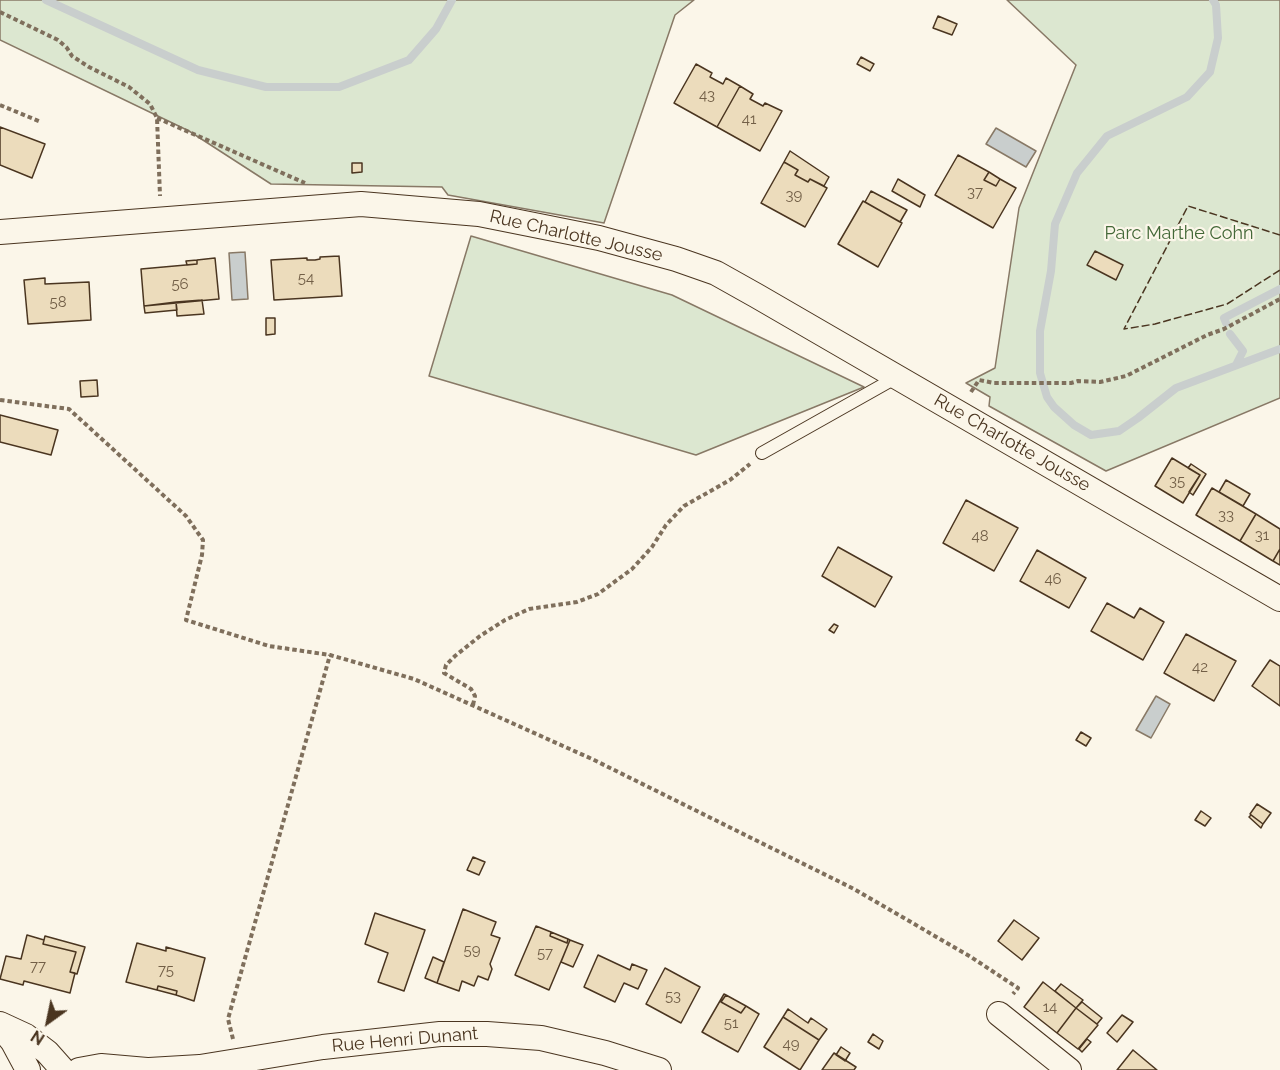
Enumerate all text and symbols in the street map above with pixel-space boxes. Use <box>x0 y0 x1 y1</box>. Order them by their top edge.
house number: 43 <box>699 86 715 104</box>
house number: 41 <box>742 110 756 128</box>
house number: 37 <box>967 183 983 201</box>
house number: 39 <box>786 186 802 204</box>
street label: Rue Charlotte Jousse <box>487 206 665 266</box>
park label: Parc Marthe Cohn <box>1105 223 1253 245</box>
house number: 54 <box>298 269 314 287</box>
house number: 56 <box>171 275 189 293</box>
house number: 58 <box>49 293 67 311</box>
street label: Rue Charlotte Jousse <box>930 389 1094 497</box>
house number: 35 <box>1169 472 1185 490</box>
house number: 33 <box>1218 506 1234 524</box>
house number: 31 <box>1255 526 1269 544</box>
house number: 48 <box>971 527 989 545</box>
house number: 46 <box>1044 570 1062 588</box>
house number: 42 <box>1192 658 1208 676</box>
house number: 59 <box>464 941 480 959</box>
house number: 57 <box>537 944 553 962</box>
house number: 77 <box>30 957 46 975</box>
house number: 75 <box>158 961 174 979</box>
house number: 53 <box>665 987 681 1005</box>
north arrow <box>18 992 78 1052</box>
house number: 14 <box>1043 998 1057 1016</box>
house number: 51 <box>724 1014 738 1032</box>
street label: Rue Henri Dunant <box>331 1023 479 1057</box>
text: N <box>28 1026 48 1049</box>
house number: 49 <box>783 1035 799 1053</box>

